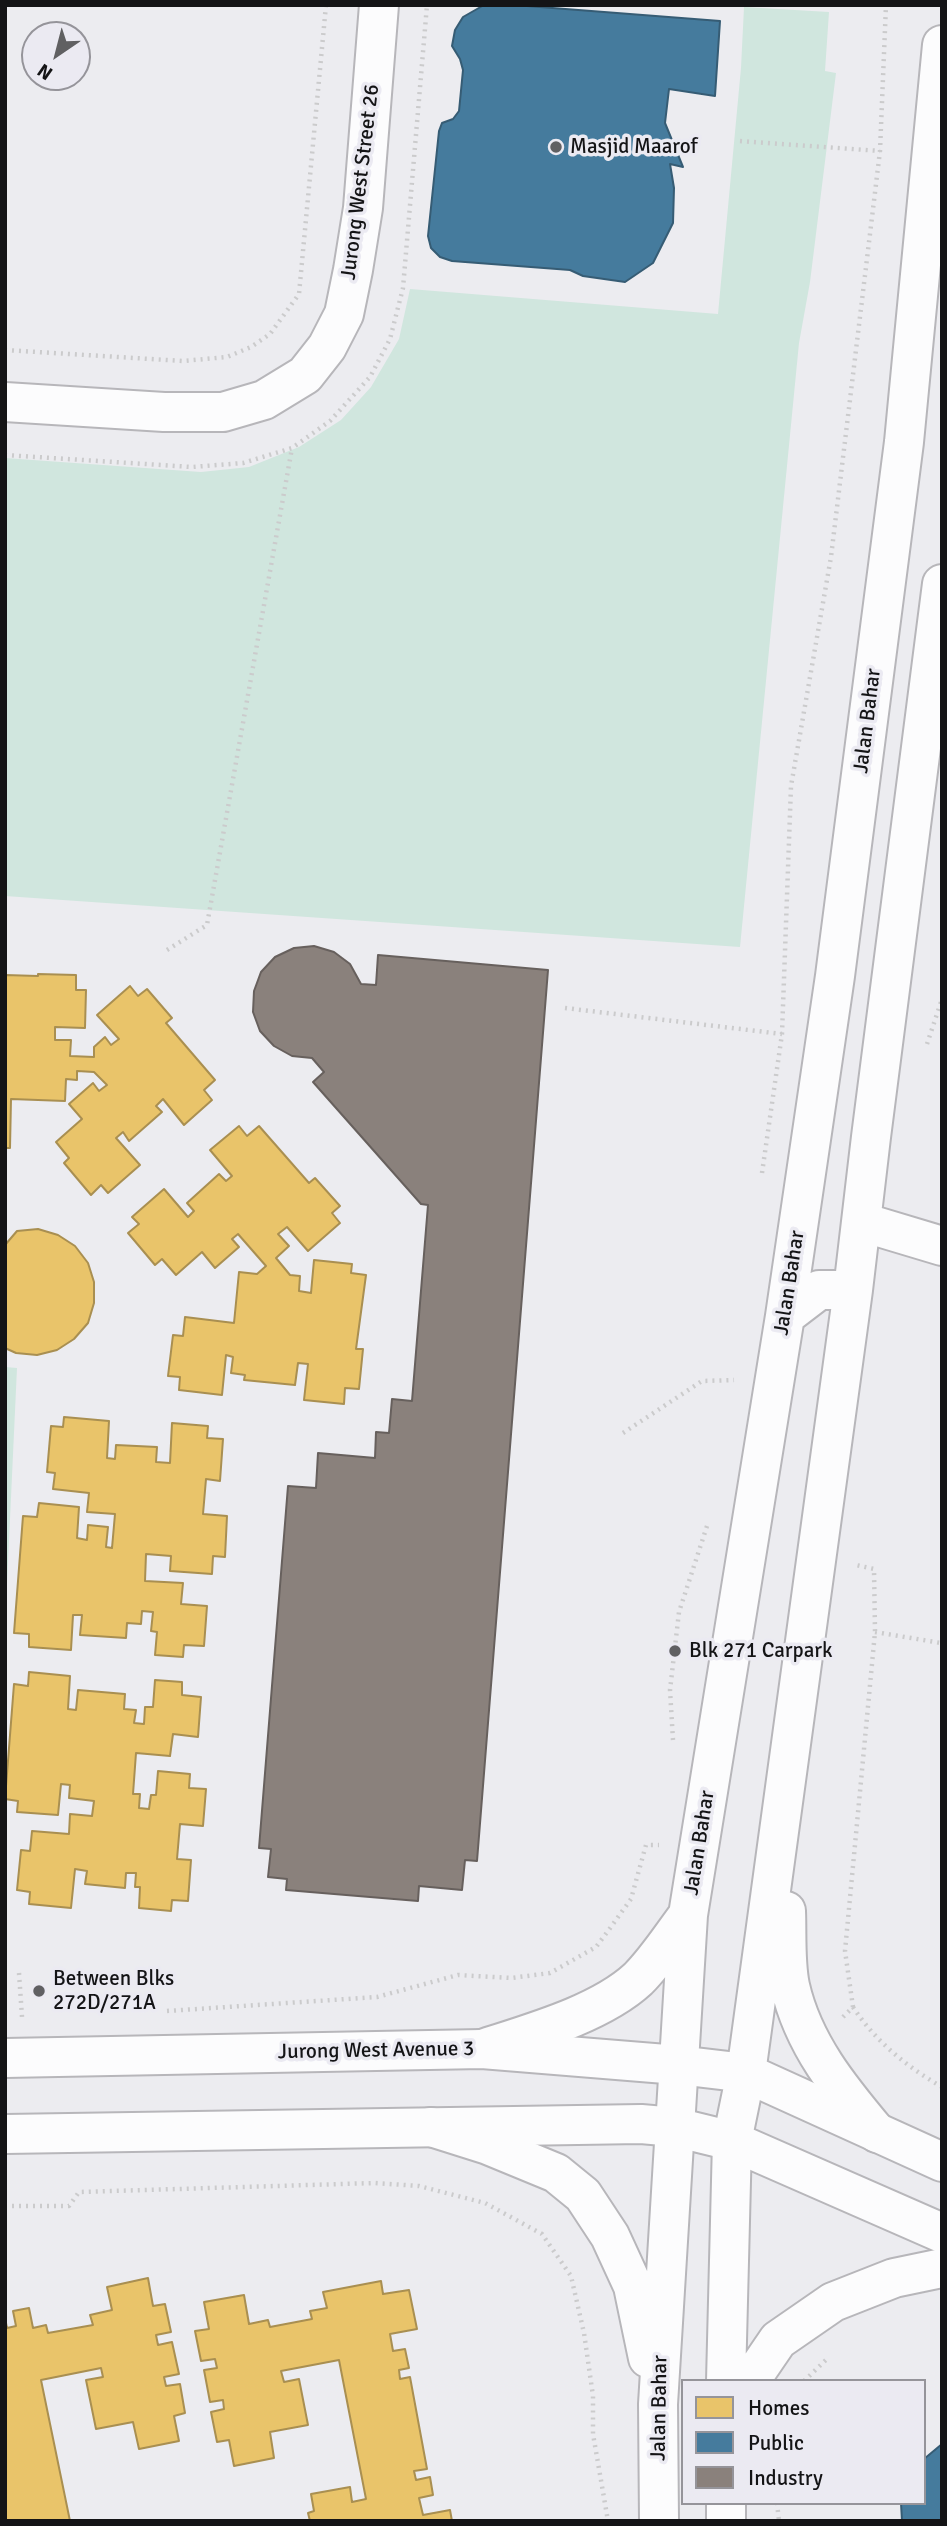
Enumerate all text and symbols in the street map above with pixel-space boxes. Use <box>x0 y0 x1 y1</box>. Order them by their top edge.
north arrow <box>21 21 91 91</box>
text: N <box>33 58 57 85</box>
street label: Jurong West Street 26 <box>336 83 386 281</box>
place label: Masjid Maarof <box>570 134 698 160</box>
marker: Masjid Maarof <box>548 139 564 155</box>
street label: Jalan Bahar <box>849 667 887 775</box>
street label: Jalan Bahar <box>769 1229 811 1337</box>
place label: Blk 271 Carpark <box>689 1638 833 1664</box>
marker: Blk 271 Carpark <box>667 1643 683 1659</box>
street label: Jalan Bahar <box>679 1789 721 1897</box>
place label: Between Blks 272D/271A <box>53 1966 174 2016</box>
marker: Between Blks 272D/271A <box>31 1983 47 1999</box>
street label: Jurong West Avenue 3 <box>277 2037 475 2065</box>
street label: Jalan Bahar <box>646 2355 674 2461</box>
legend <box>681 2379 926 2505</box>
text: Homes <box>748 2395 810 2421</box>
text: Public <box>748 2430 804 2456</box>
text: Industry <box>748 2465 823 2491</box>

